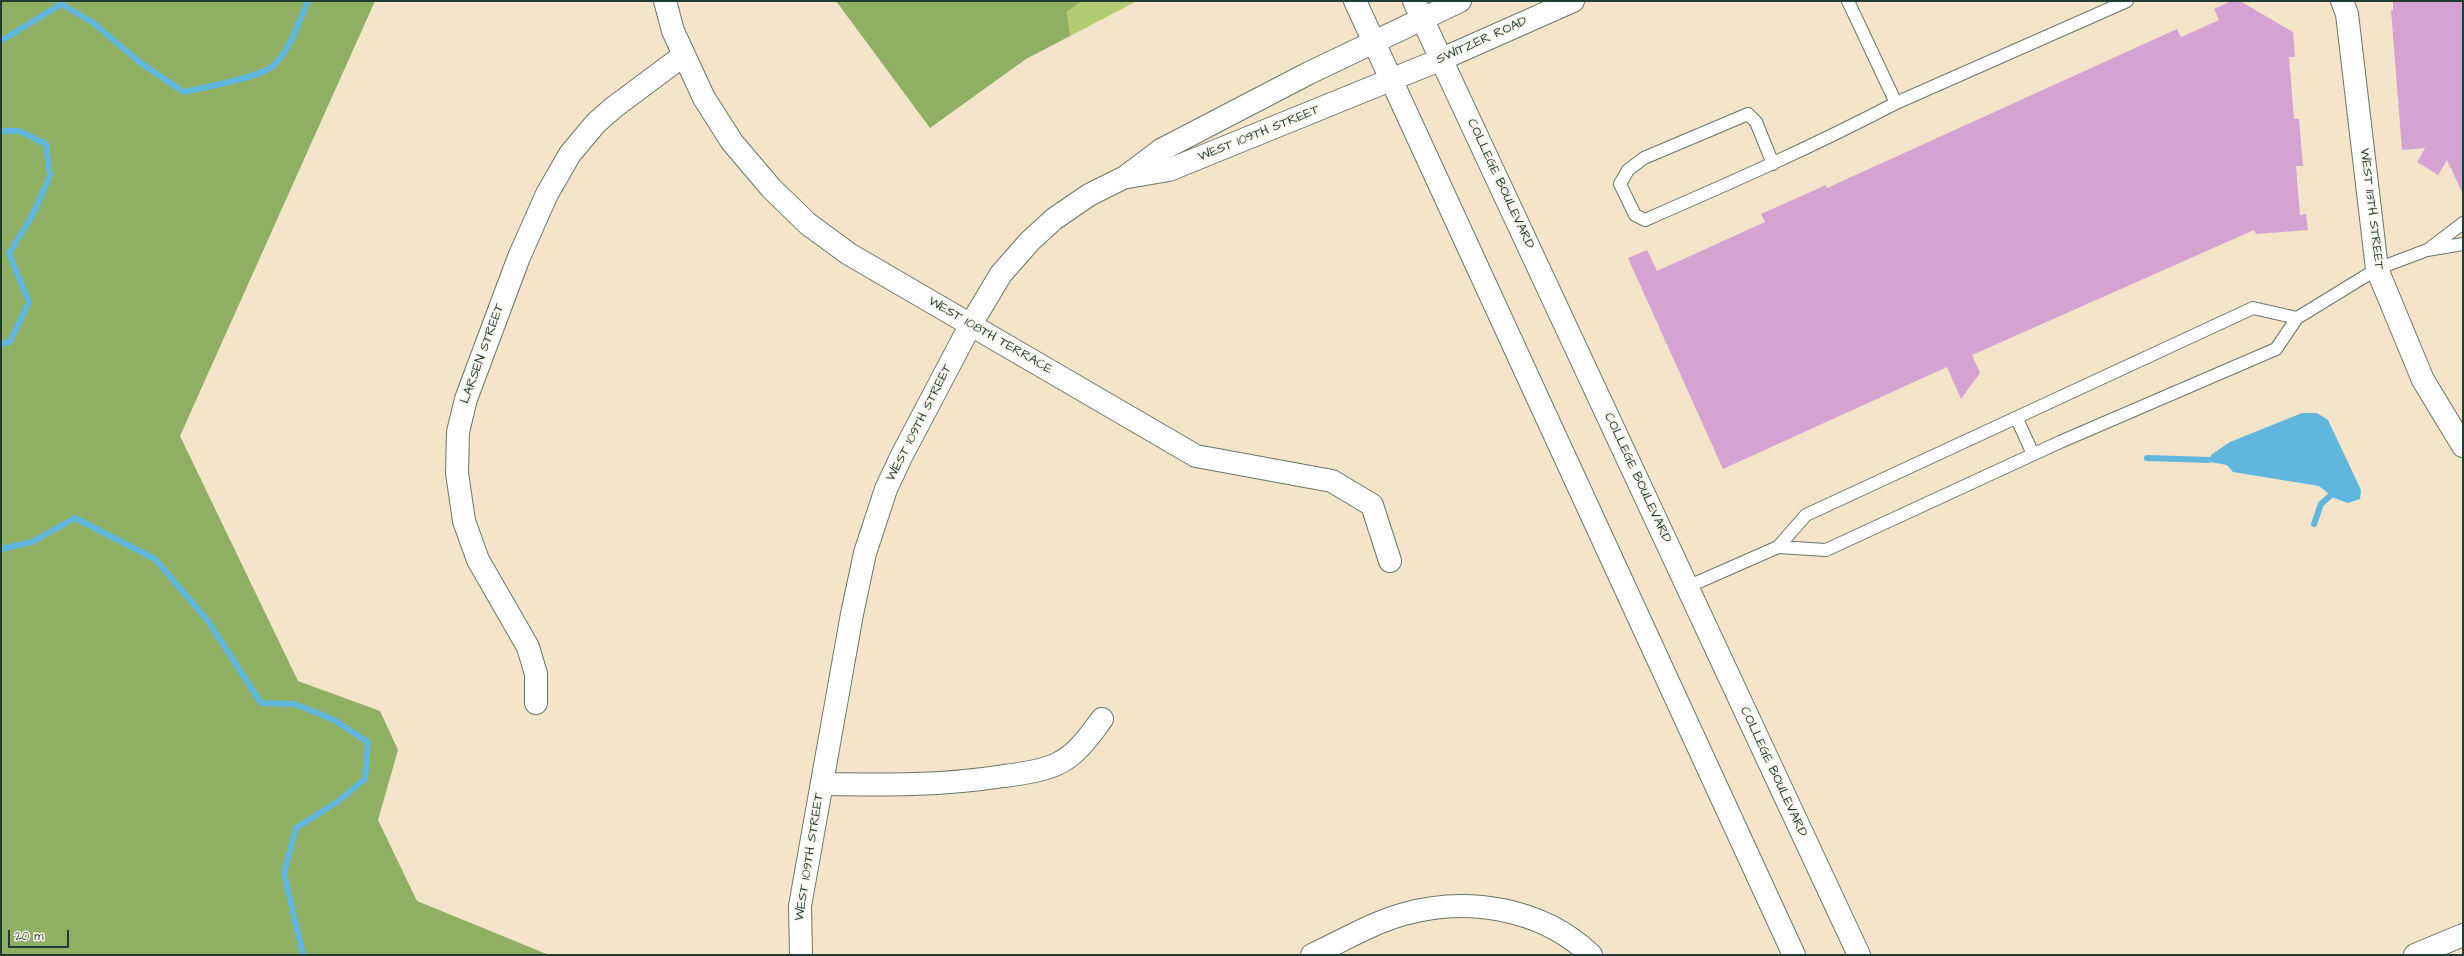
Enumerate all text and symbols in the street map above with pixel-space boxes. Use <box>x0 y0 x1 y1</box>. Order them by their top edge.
street label: SWITZER ROAD <box>1434 14 1530 68</box>
street label: WEST 109TH STREET <box>1196 103 1322 165</box>
street label: COLLEGE BOULEVARD <box>1463 117 1537 251</box>
street label: WEST 113TH STREET <box>2356 148 2386 270</box>
street label: WEST 108TH TERRACE <box>925 294 1055 378</box>
street label: LARSEN STREET <box>458 302 508 406</box>
street label: WEST 109TH STREET <box>884 362 956 484</box>
street label: COLLEGE BOULEVARD <box>1600 411 1674 545</box>
street label: COLLEGE BOULEVARD <box>1736 705 1810 839</box>
street label: WEST 109TH STREET <box>792 792 828 922</box>
scale bar <box>10 922 71 948</box>
text: 20 m <box>15 928 44 945</box>

